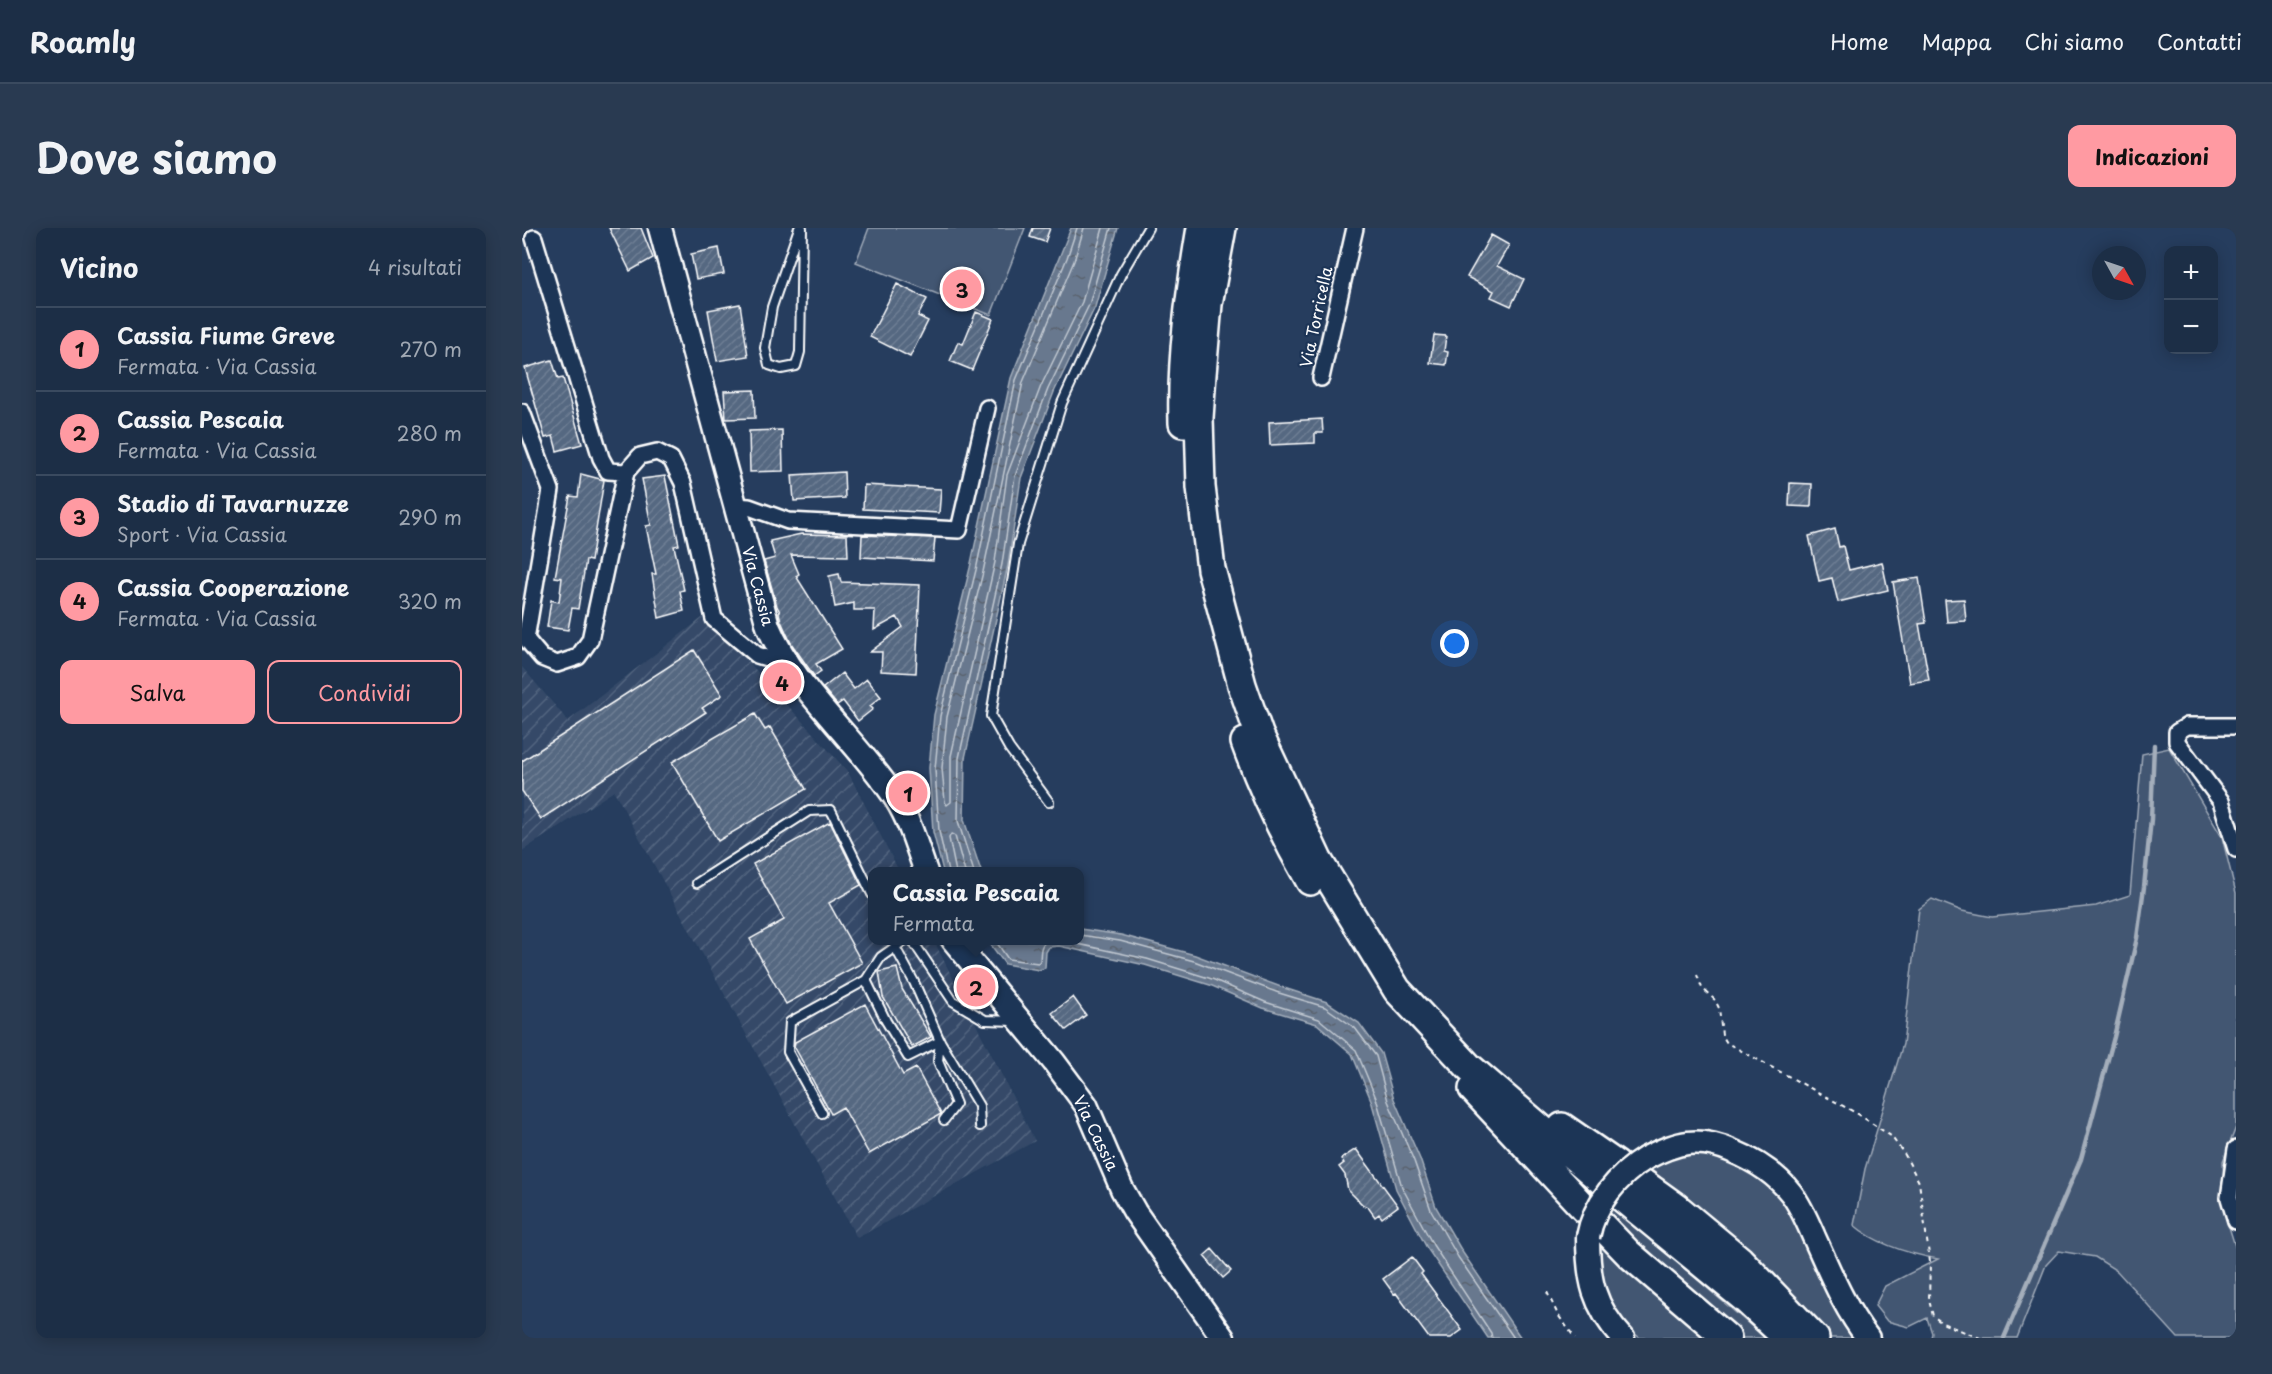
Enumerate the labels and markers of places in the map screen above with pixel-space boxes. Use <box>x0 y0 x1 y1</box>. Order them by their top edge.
pin: 3 <box>942 266 982 312</box>
pin: 4 <box>762 660 802 704</box>
pin: 1 <box>888 770 928 816</box>
pin: 2 <box>956 964 996 1010</box>

